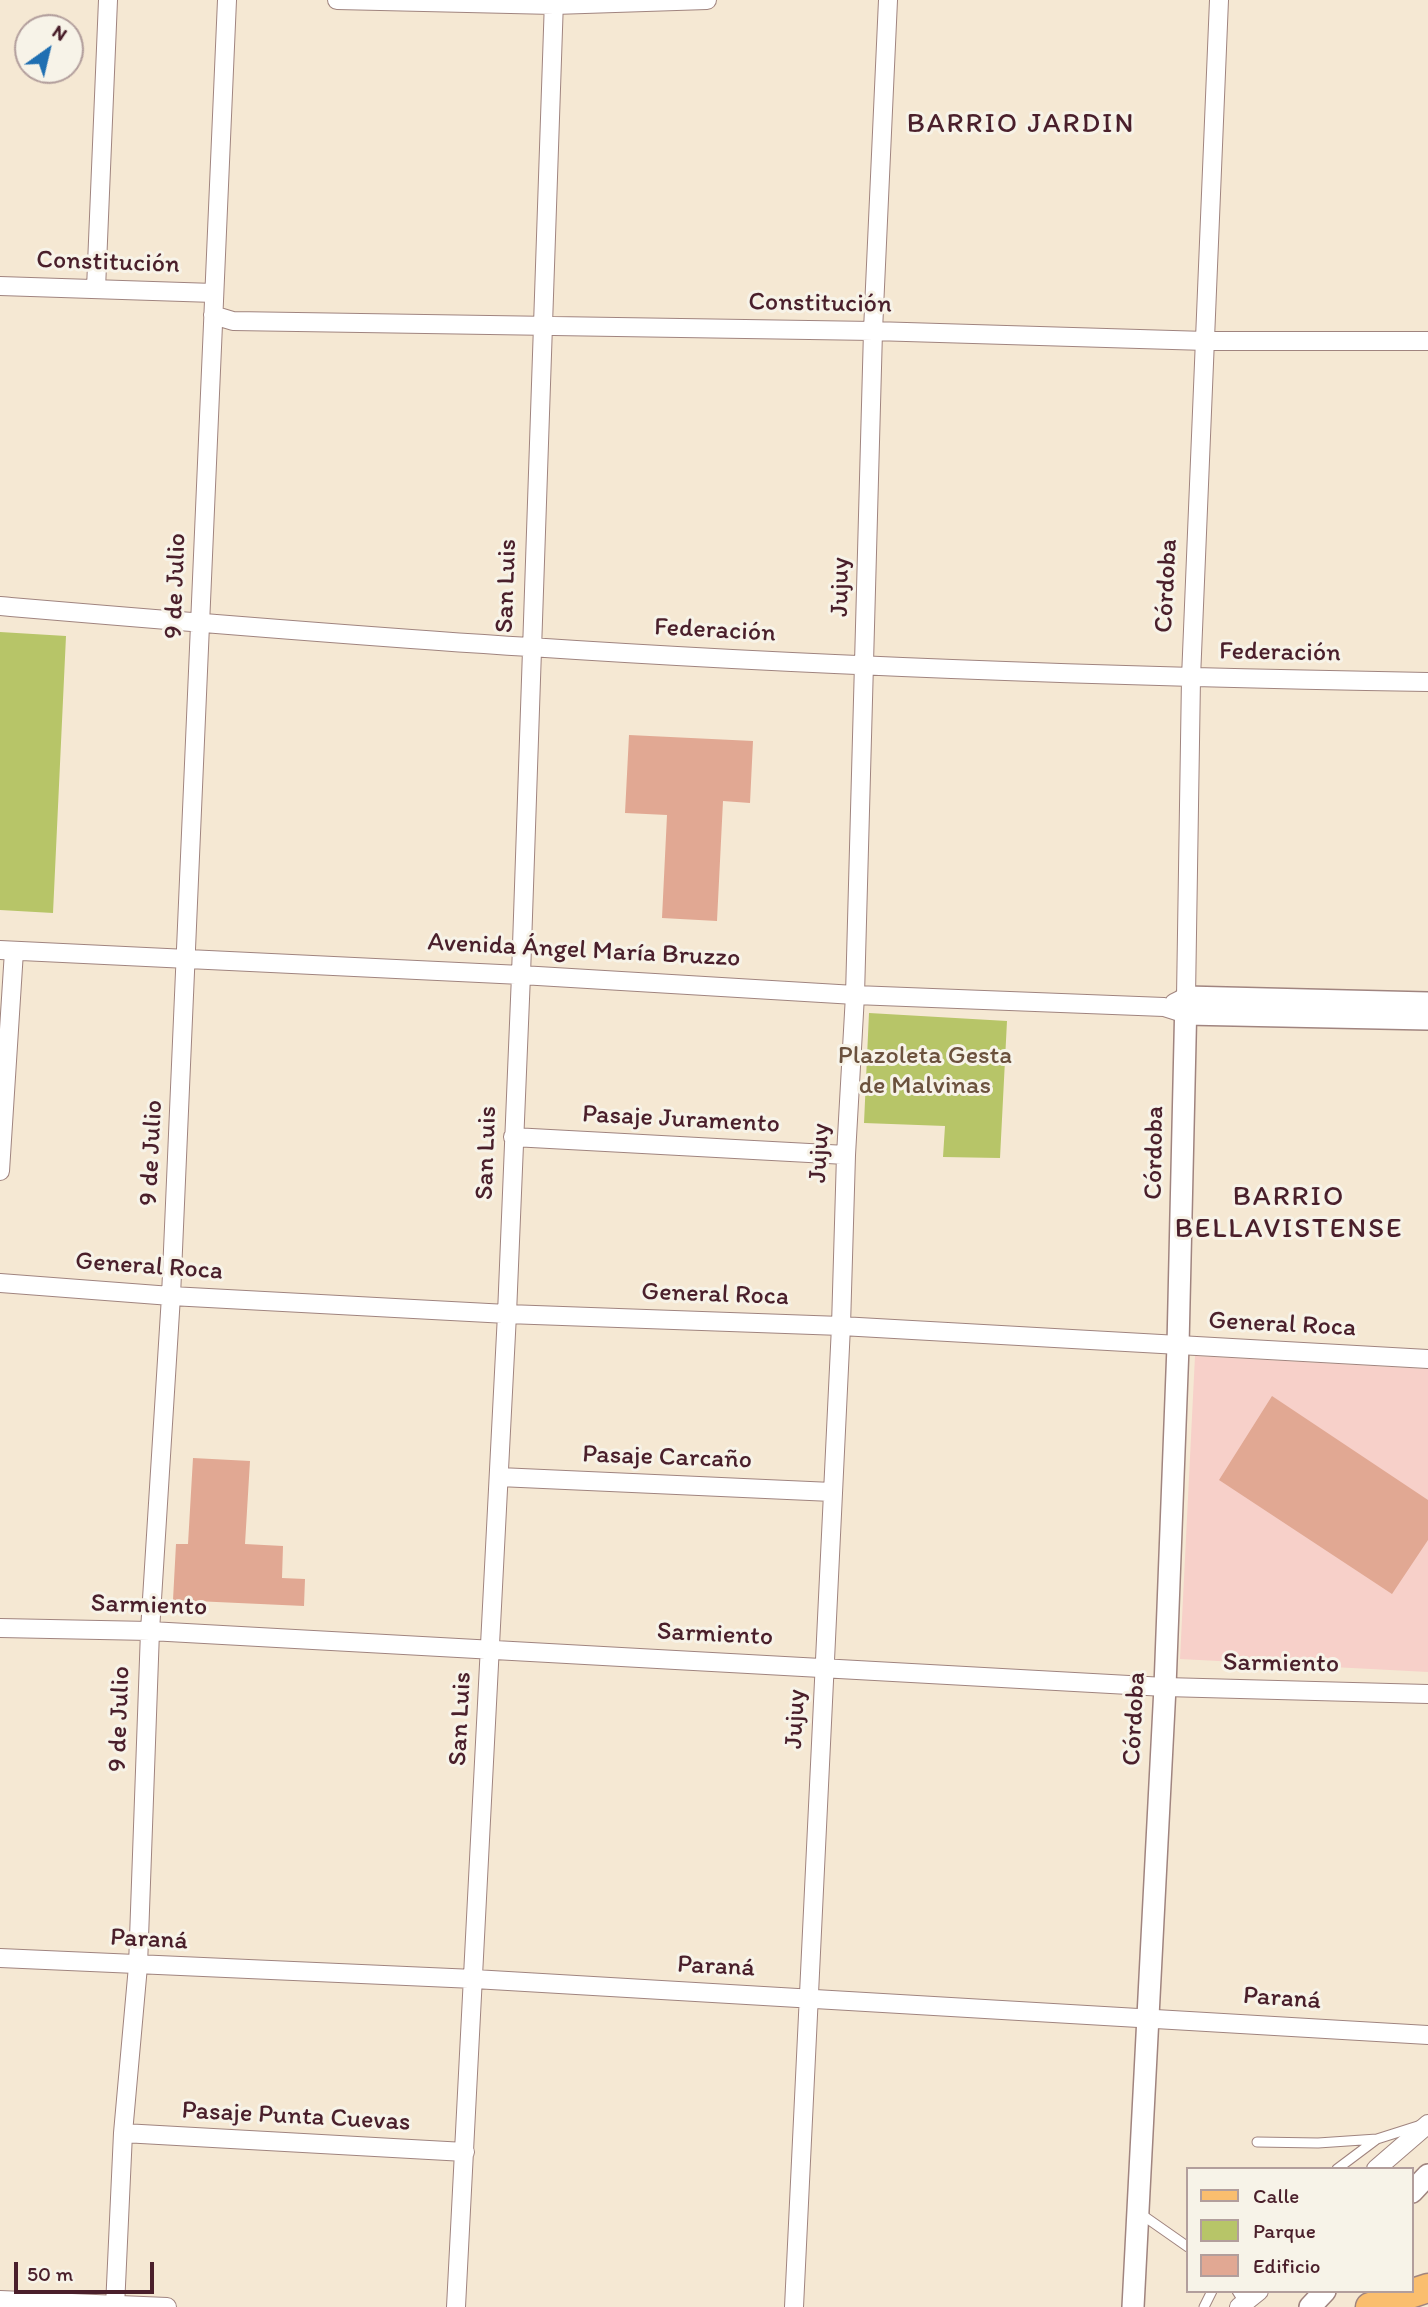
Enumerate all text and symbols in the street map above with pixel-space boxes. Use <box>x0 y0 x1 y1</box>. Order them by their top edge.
north arrow <box>14 14 84 84</box>
text: N <box>48 20 72 46</box>
district label: BARRIO JARDIN <box>911 108 1131 142</box>
street label: Constitución <box>36 245 180 281</box>
street label: Constitución <box>748 287 892 321</box>
street label: 9 de Julio <box>159 532 193 640</box>
street label: San Luis <box>490 538 524 634</box>
street label: Córdoba <box>1149 538 1185 634</box>
street label: Jujuy <box>825 557 857 617</box>
street label: Federación <box>653 612 777 650</box>
street label: Federación <box>1219 636 1341 670</box>
street label: Avenida Ángel María Bruzzo <box>427 927 741 975</box>
park label: Plazoleta Gesta de Malvinas <box>838 1040 1012 1102</box>
street label: 9 de Julio <box>134 1099 170 1207</box>
street label: Pasaje Juramento <box>581 1099 781 1141</box>
street label: San Luis <box>470 1105 504 1201</box>
street label: Córdoba <box>1139 1106 1171 1200</box>
street label: Jujuy <box>803 1122 837 1184</box>
district label: BARRIO BELLAVISTENSE <box>1176 1181 1402 1247</box>
street label: General Roca <box>74 1246 224 1288</box>
street label: General Roca <box>641 1277 789 1313</box>
street label: General Roca <box>1207 1306 1357 1344</box>
street label: Pasaje Carcaño <box>582 1439 752 1477</box>
street label: Sarmiento <box>90 1588 208 1624</box>
street label: Sarmiento <box>656 1616 774 1654</box>
street label: Sarmiento <box>1223 1647 1339 1681</box>
street label: 9 de Julio <box>103 1665 137 1773</box>
street label: San Luis <box>443 1671 479 1767</box>
street label: Córdoba <box>1117 1671 1153 1767</box>
street label: Jujuy <box>779 1688 813 1750</box>
street label: Paraná <box>109 1922 189 1958</box>
street label: Paraná <box>676 1949 756 1985</box>
street label: Paraná <box>1242 1981 1322 2017</box>
street label: Pasaje Punta Cuevas <box>181 2095 411 2139</box>
legend <box>1186 2167 1414 2293</box>
text: Calle <box>1253 2183 1299 2208</box>
text: Parque <box>1253 2218 1316 2243</box>
scale bar <box>18 2248 158 2292</box>
text: Edificio <box>1253 2253 1321 2278</box>
text: 50 m <box>27 2261 73 2286</box>

